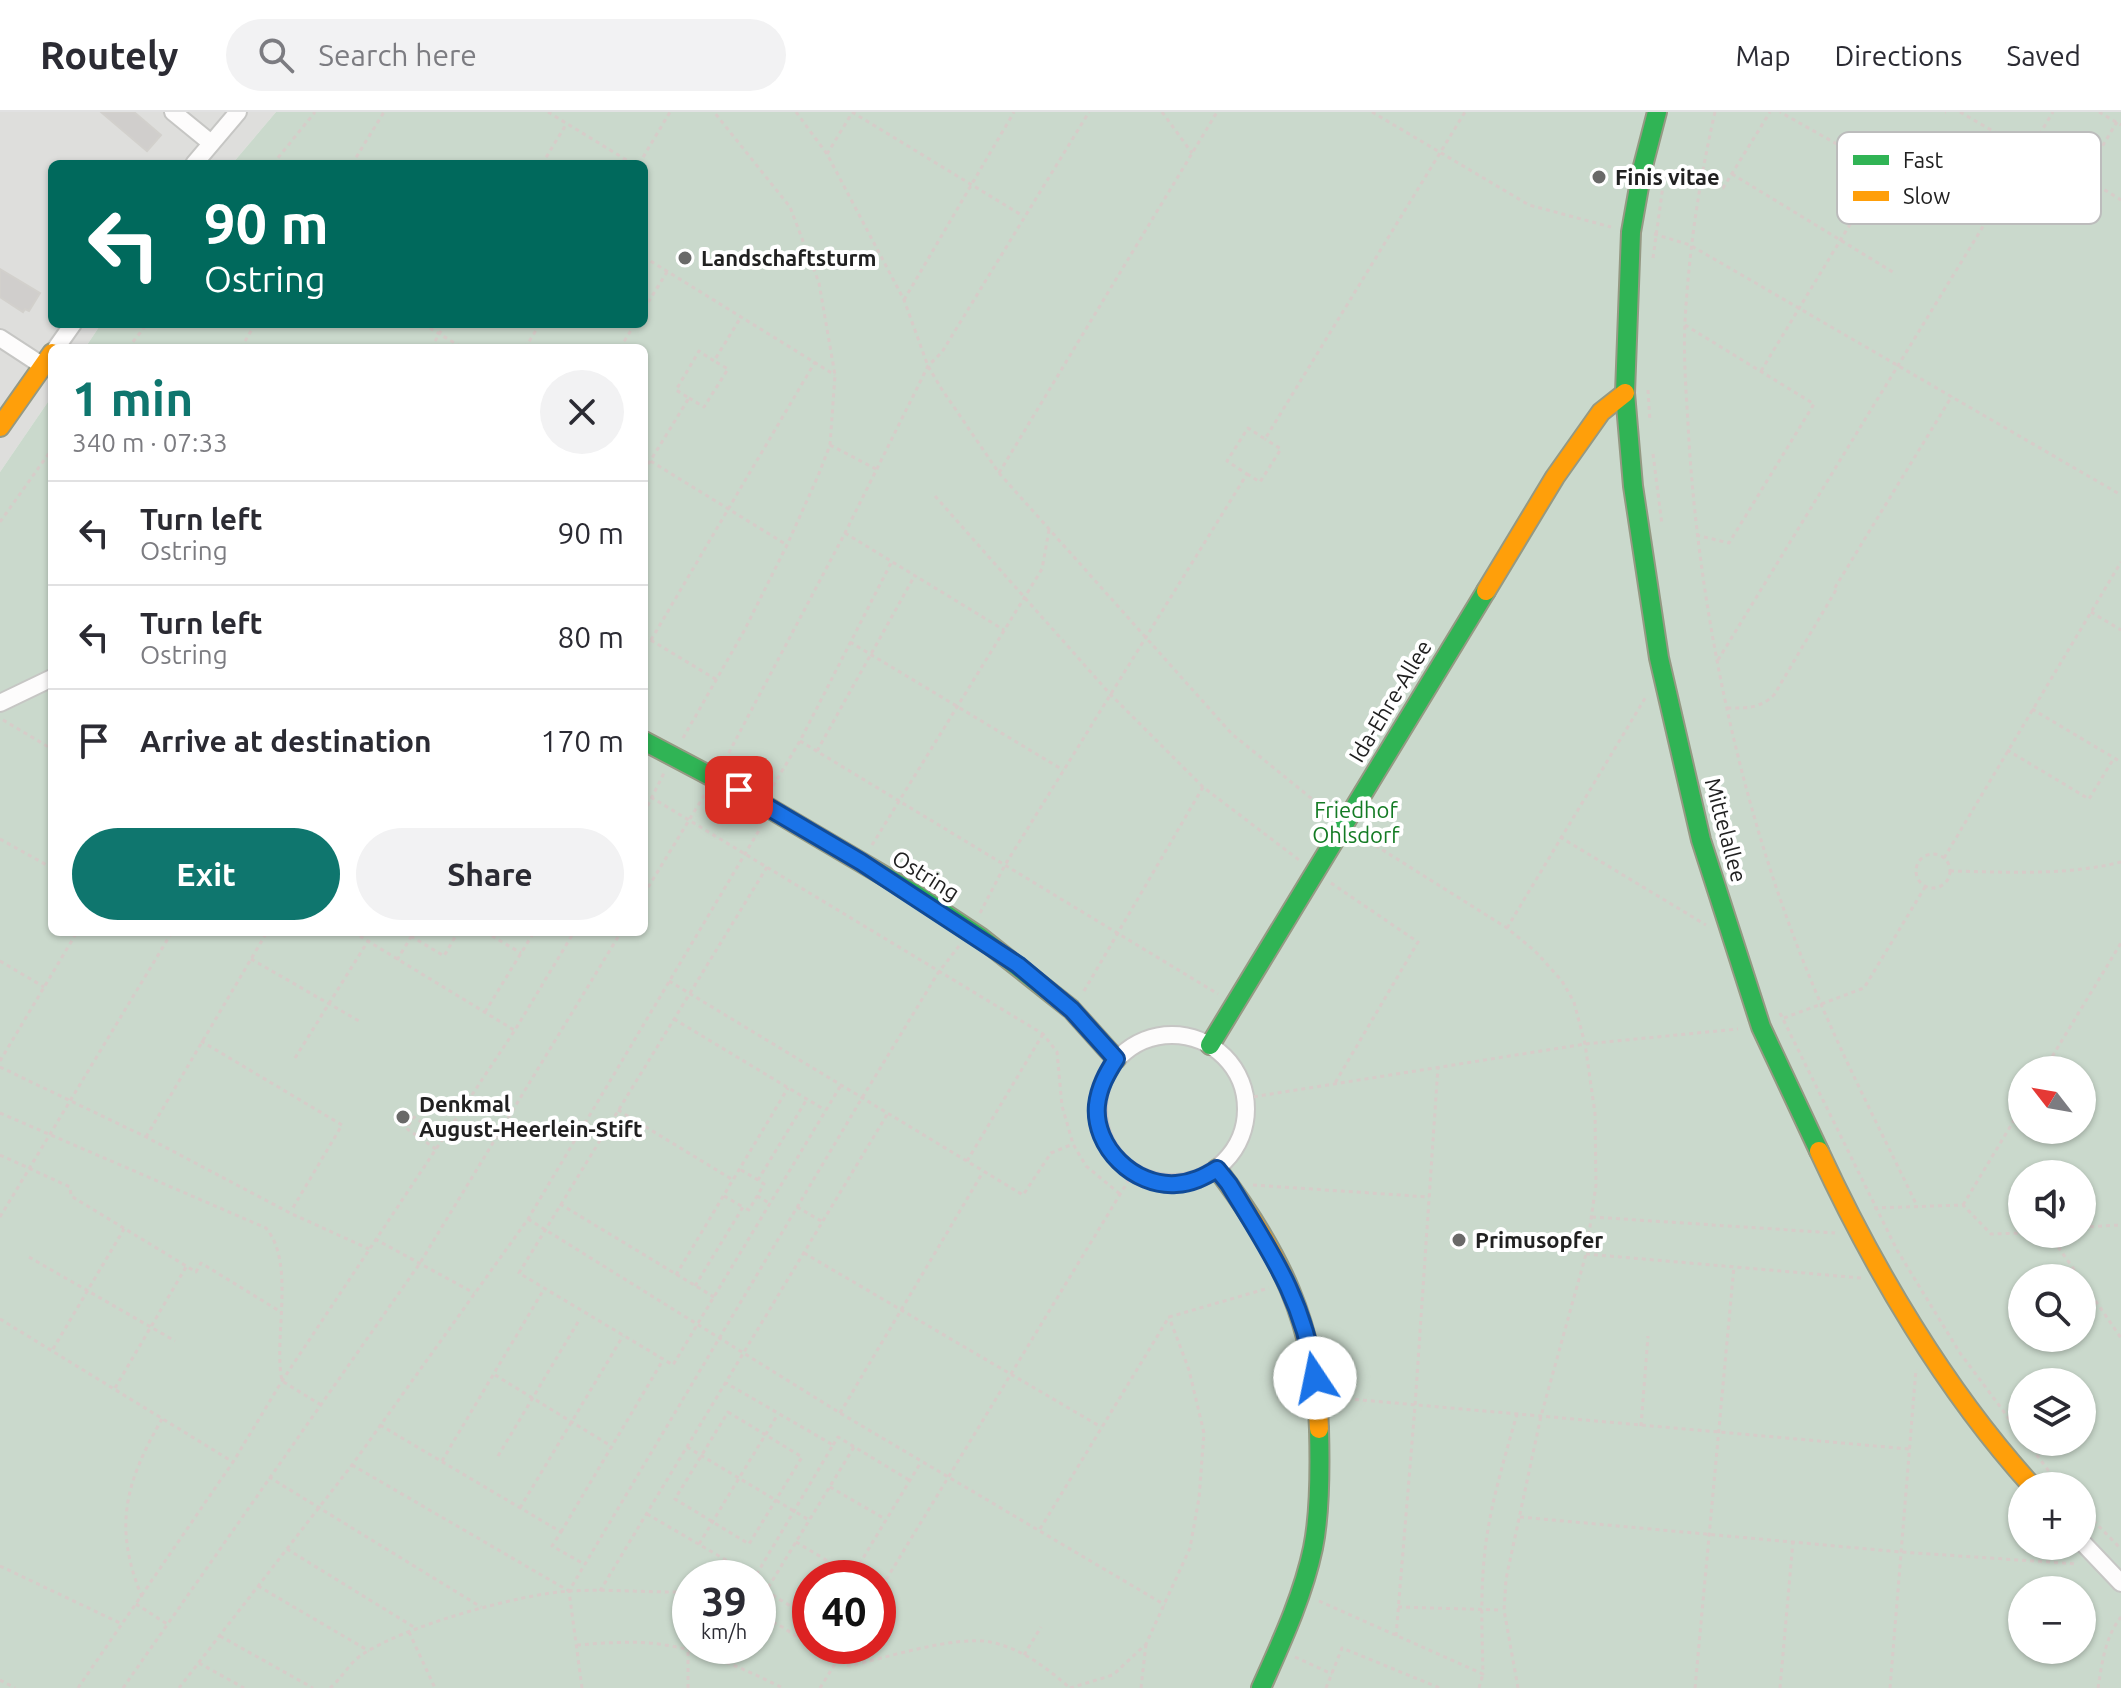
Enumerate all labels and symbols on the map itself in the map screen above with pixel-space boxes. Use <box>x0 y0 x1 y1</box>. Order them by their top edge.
legend <box>1837 132 2101 224</box>
text: Fast <box>1903 147 1944 172</box>
place label: Finis vitae <box>1615 164 1720 189</box>
marker: Finis vitae <box>1590 168 1608 186</box>
text: Slow <box>1903 183 1950 208</box>
place label: Landschaftsturm <box>701 245 877 270</box>
marker: Landschaftsturm <box>676 249 694 267</box>
street label: Ida-Ehre-Allee <box>1343 635 1436 766</box>
pin <box>705 756 773 824</box>
street label: Mittelallee <box>1701 775 1752 885</box>
park label: Friedhof Ohlsdorf <box>1312 797 1400 847</box>
street label: Ostring <box>888 844 964 905</box>
north arrow <box>2008 1056 2096 1144</box>
place label: Denkmal August-Heerlein-Stift <box>419 1091 642 1141</box>
marker: Denkmal August-Heerlein-Stift <box>394 1108 412 1126</box>
place label: Primusopfer <box>1475 1227 1603 1252</box>
marker: Primusopfer <box>1450 1231 1468 1249</box>
position arrow <box>1273 1336 1357 1420</box>
speed limit sign: 40 <box>792 1560 896 1664</box>

